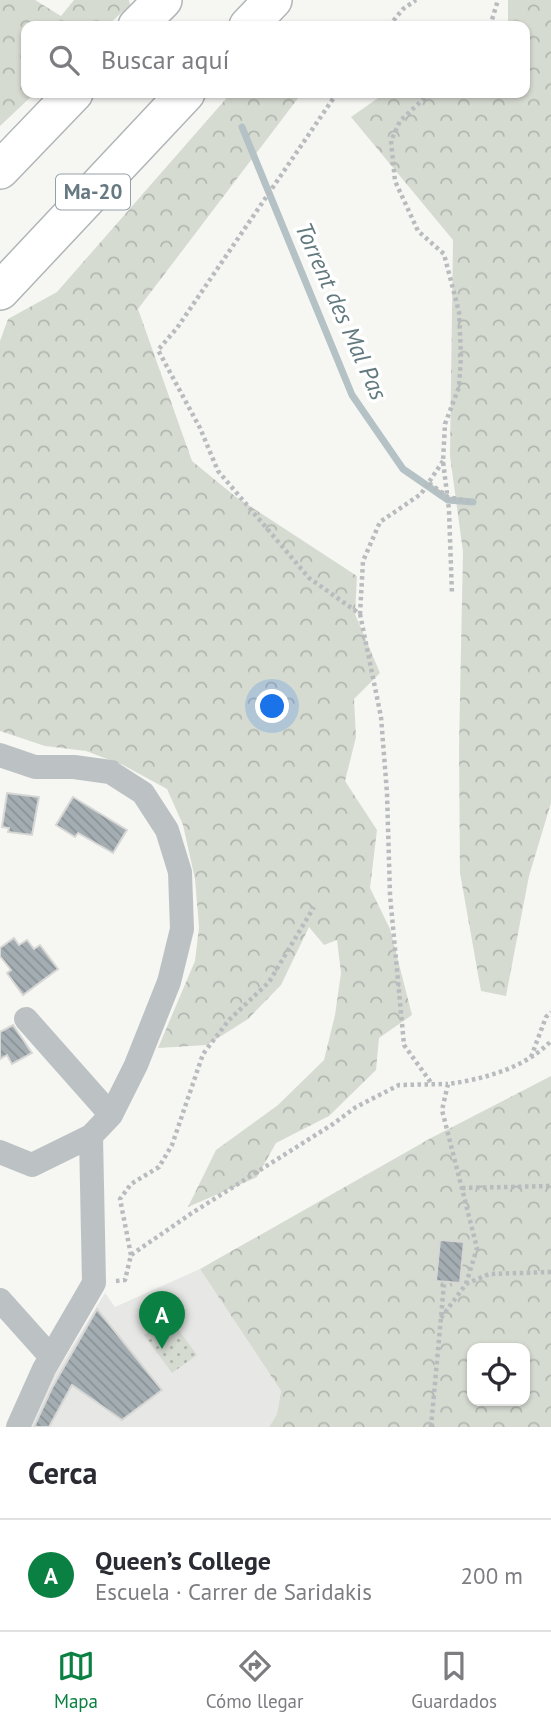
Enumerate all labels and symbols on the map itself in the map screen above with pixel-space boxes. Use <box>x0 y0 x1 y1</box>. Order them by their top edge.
road number: Ma-20 <box>56 174 130 210</box>
water label: Torrent des Mal Pas <box>288 217 395 405</box>
your location <box>255 689 289 723</box>
pin: A <box>139 1291 185 1349</box>

